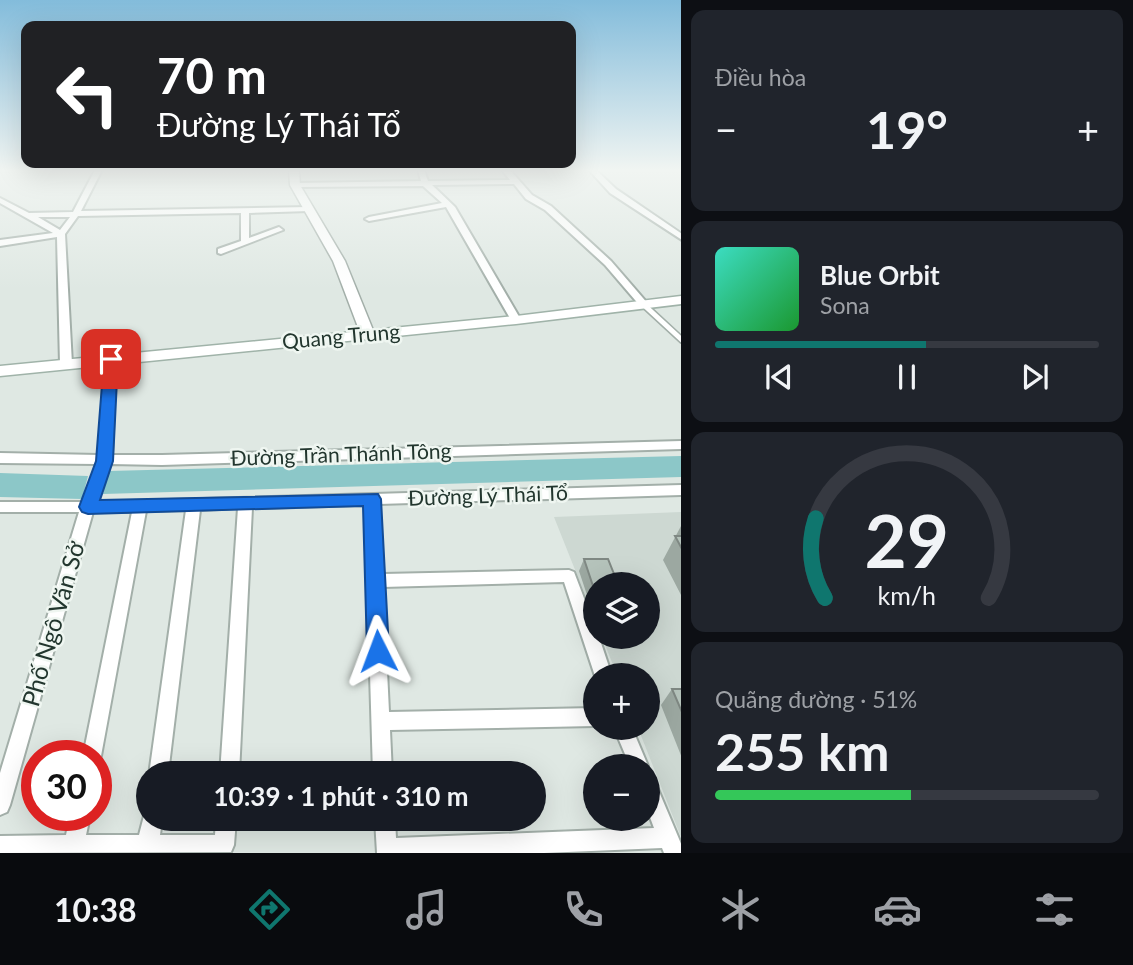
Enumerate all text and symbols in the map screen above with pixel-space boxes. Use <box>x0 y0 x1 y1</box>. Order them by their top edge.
text: 70 m <box>157 46 267 104</box>
icon: left <box>42 49 133 140</box>
text: Điều hòa <box>715 63 806 91</box>
text: 19° <box>866 98 948 160</box>
text: Đường Lý Thái Tổ <box>157 105 401 144</box>
text: − <box>715 106 737 152</box>
text: + <box>1077 106 1099 152</box>
text: Blue Orbit <box>820 259 940 291</box>
text: Sona <box>820 291 870 319</box>
street label: Quang Trung <box>281 318 401 353</box>
pin <box>81 329 141 389</box>
icon: arrive <box>92 340 130 378</box>
icon: previous <box>760 358 798 396</box>
icon: pause <box>888 358 926 396</box>
icon: next <box>1016 358 1054 396</box>
street label: Đường Trần Thánh Tông <box>230 437 452 470</box>
street label: Đường Lý Thái Tổ <box>408 479 568 510</box>
text: 29 <box>865 496 949 584</box>
street label: Phố Ngô Văn Sở <box>15 537 90 709</box>
map controls <box>583 572 660 831</box>
button: layers <box>583 572 660 649</box>
text: km/h <box>878 580 936 610</box>
position arrow <box>341 614 415 688</box>
button: + <box>583 663 660 740</box>
text: Quãng đường · 51% <box>715 685 917 713</box>
text: 255 km <box>715 720 889 782</box>
speed limit sign: 30 <box>21 740 112 831</box>
button: − <box>583 754 660 831</box>
text: 10:39 · 1 phút · 310 m <box>213 780 469 812</box>
icon: directions <box>245 885 294 934</box>
icon: music <box>402 885 451 934</box>
icon: phone <box>559 885 608 934</box>
icon: climate <box>716 885 765 934</box>
icon: car <box>873 885 922 934</box>
icon: filters <box>1030 885 1079 934</box>
text: 10:38 <box>54 890 137 929</box>

